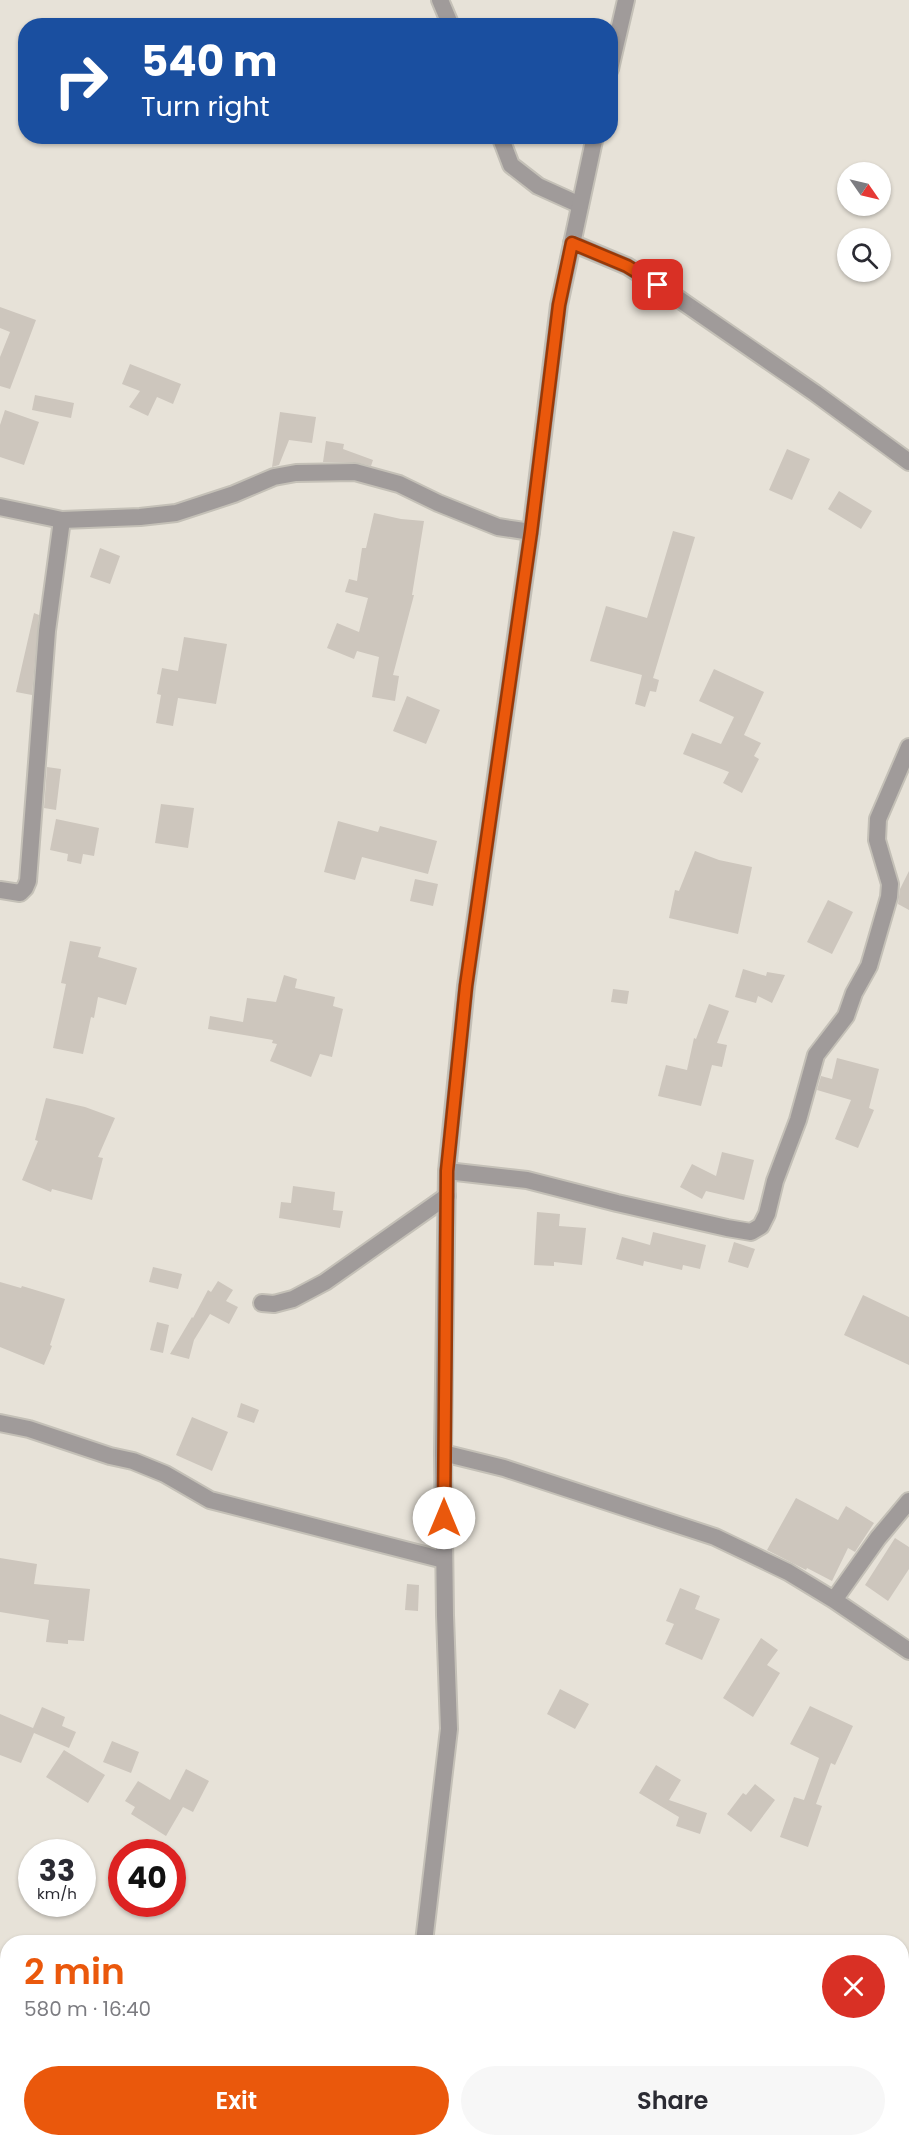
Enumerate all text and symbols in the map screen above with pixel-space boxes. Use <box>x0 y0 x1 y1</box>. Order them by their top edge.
text: 540 m <box>141 32 278 91</box>
icon: right <box>42 42 120 120</box>
text: Turn right <box>141 88 270 125</box>
north arrow <box>837 162 891 216</box>
map controls <box>837 162 891 282</box>
button: search <box>837 228 891 282</box>
pin <box>632 259 683 310</box>
icon: arrive <box>641 268 674 301</box>
position arrow <box>412 1486 476 1550</box>
speed limit sign: 40 <box>108 1839 186 1917</box>
text: 33 <box>39 1849 75 1892</box>
text: km/h <box>37 1883 77 1904</box>
text: 2 min <box>24 1946 125 1997</box>
button: close <box>822 1955 885 2018</box>
text: 580 m · 16:40 <box>24 1995 151 2023</box>
button: Exit <box>24 2066 449 2135</box>
button: Share <box>461 2066 885 2135</box>

